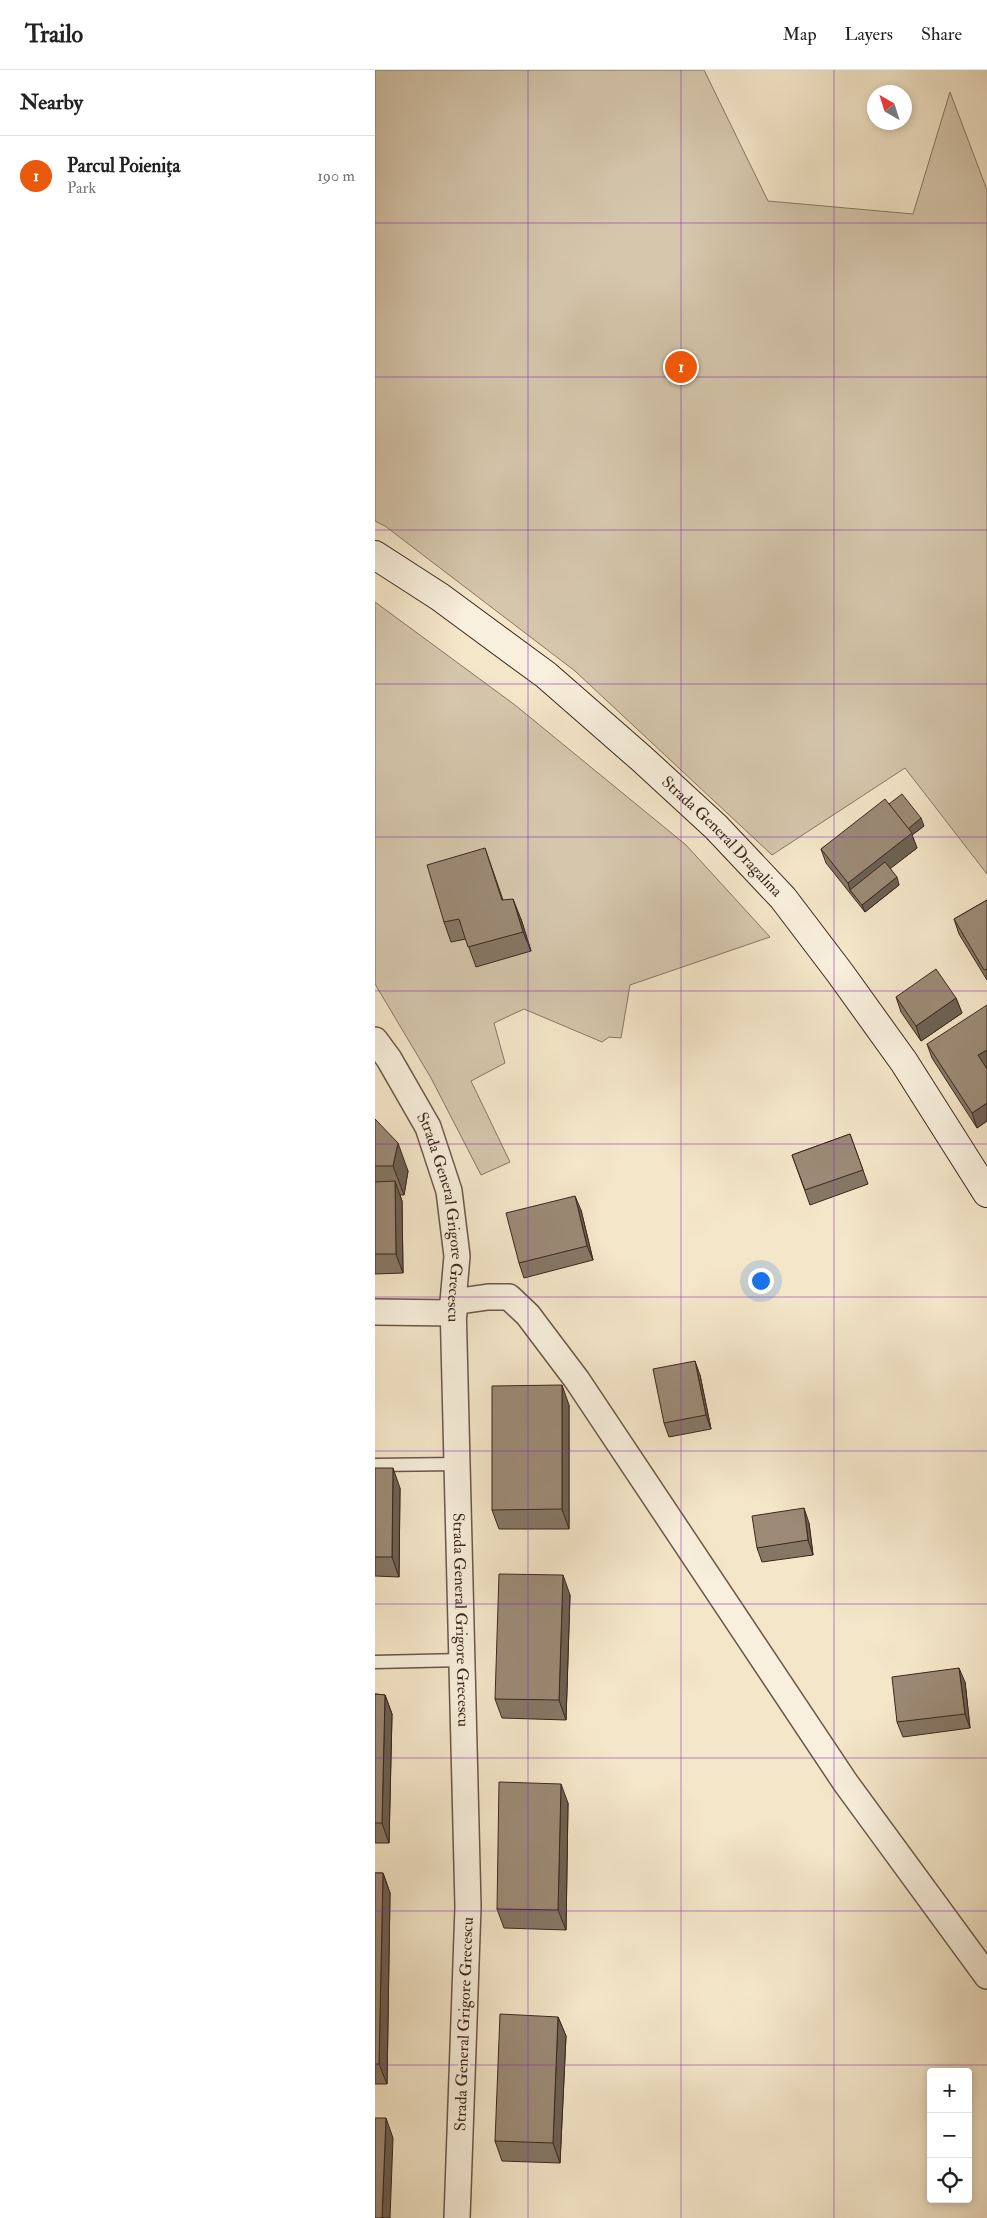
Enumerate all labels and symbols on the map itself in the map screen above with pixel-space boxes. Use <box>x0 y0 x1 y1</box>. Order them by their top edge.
north arrow <box>867 85 912 130</box>
pin: 1 <box>665 348 697 386</box>
street label: Strada General Dragalina <box>657 772 787 901</box>
street label: Strada General Grigore Grecescu <box>412 1109 467 1322</box>
your location <box>748 1268 774 1294</box>
street label: Strada General Grigore Grecescu <box>448 1513 474 1727</box>
street label: Strada General Grigore Grecescu <box>450 1917 478 2131</box>

